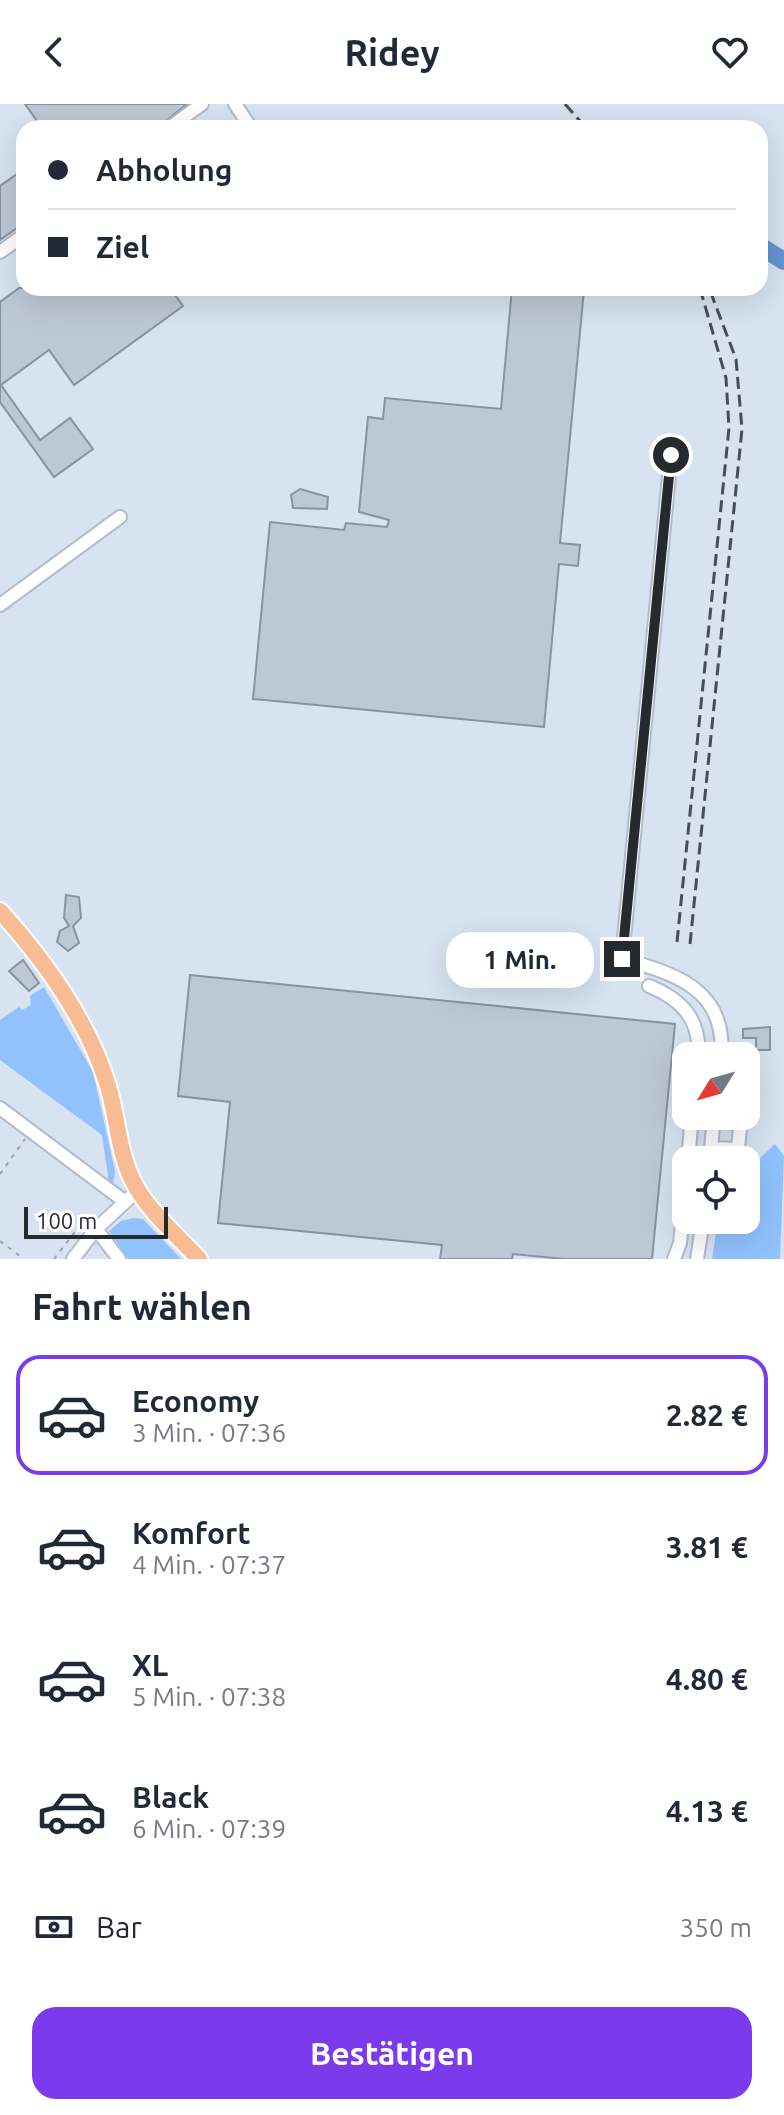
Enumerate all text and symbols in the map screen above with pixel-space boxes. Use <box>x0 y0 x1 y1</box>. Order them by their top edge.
icon: back <box>32 30 76 74</box>
icon: heart <box>708 30 752 74</box>
text: Ridey <box>344 32 440 73</box>
text: Abholung <box>96 153 233 187</box>
text: Ziel <box>96 230 149 264</box>
route start <box>653 437 689 473</box>
callout: 1 Min. <box>446 931 594 987</box>
route end <box>604 941 640 977</box>
text: 1 Min. <box>484 945 556 974</box>
north arrow <box>672 1042 760 1130</box>
map controls <box>672 1042 760 1234</box>
button: locate <box>672 1146 760 1234</box>
scale bar <box>24 1203 168 1239</box>
text: 100 m <box>36 1208 97 1233</box>
text: Fahrt wählen <box>32 1286 252 1327</box>
icon: car <box>36 1379 108 1451</box>
text: Economy <box>132 1384 259 1418</box>
text: 2.82 € <box>666 1398 748 1432</box>
text: 3 Min. · 07:36 <box>132 1418 286 1447</box>
icon: car <box>36 1511 108 1583</box>
text: Komfort <box>132 1516 250 1550</box>
text: 3.81 € <box>666 1530 748 1564</box>
text: 4 Min. · 07:37 <box>132 1550 286 1579</box>
icon: car <box>36 1643 108 1715</box>
text: XL <box>132 1648 168 1682</box>
text: 4.80 € <box>666 1662 748 1696</box>
text: 5 Min. · 07:38 <box>132 1682 286 1711</box>
icon: car <box>36 1775 108 1847</box>
text: Black <box>132 1780 209 1814</box>
text: 4.13 € <box>666 1794 748 1828</box>
text: 6 Min. · 07:39 <box>132 1814 286 1843</box>
icon: cash <box>32 1905 76 1949</box>
text: Bar <box>96 1910 142 1944</box>
text: 350 m <box>680 1913 752 1942</box>
button: Bestätigen <box>32 2007 752 2099</box>

